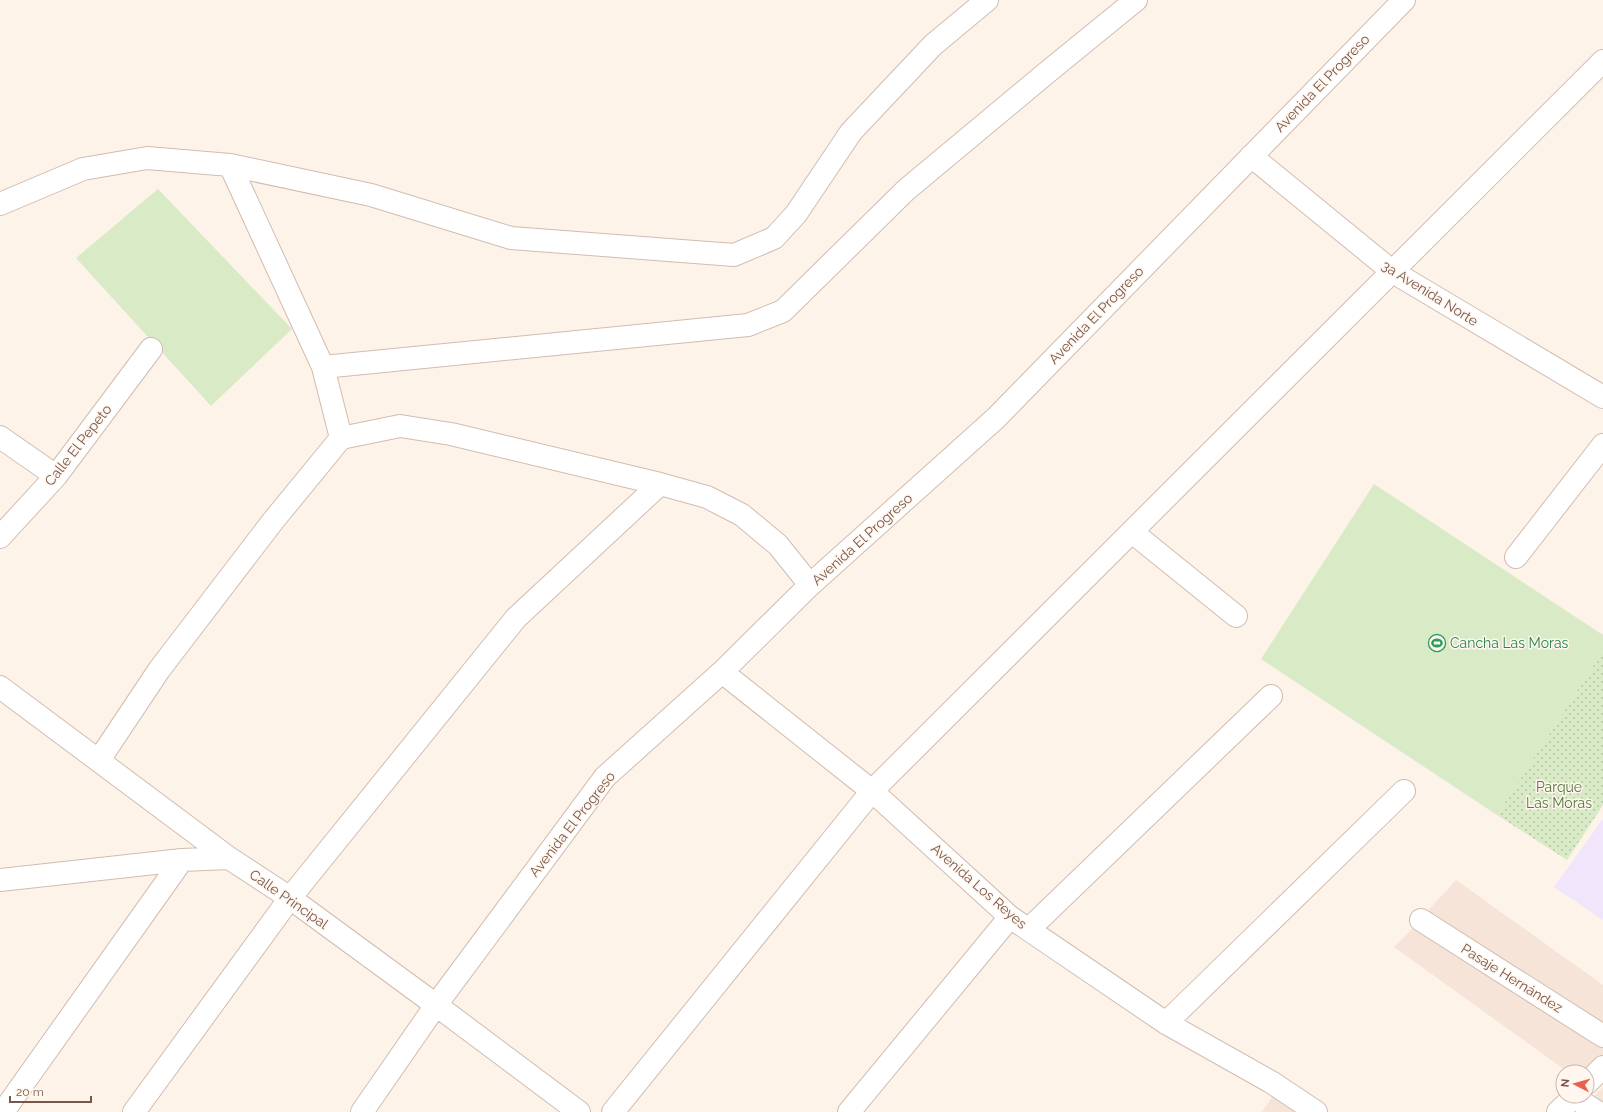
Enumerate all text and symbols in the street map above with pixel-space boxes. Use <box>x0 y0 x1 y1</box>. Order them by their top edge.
street label: Avenida El Progreso <box>1271 31 1373 135</box>
street label: 3a Avenida Norte <box>1379 257 1481 329</box>
street label: Avenida El Progreso <box>1045 263 1147 367</box>
street label: Calle El Pepeto <box>41 401 115 489</box>
street label: Avenida El Progreso <box>809 490 915 588</box>
sports icon: Cancha Las Moras <box>1427 633 1447 653</box>
place label: Cancha Las Moras <box>1450 635 1569 651</box>
street label: Avenida El Progreso <box>526 768 618 880</box>
park label: Parque Las Moras <box>1526 779 1592 811</box>
street label: Avenida Los Reyes <box>928 840 1030 932</box>
street label: Calle Principal <box>247 866 332 932</box>
street label: Pasaje Hernández <box>1458 940 1566 1016</box>
north arrow <box>1555 1064 1595 1104</box>
scale bar <box>10 1078 91 1104</box>
text: N <box>1559 1078 1572 1088</box>
text: 20 m <box>16 1085 44 1099</box>

